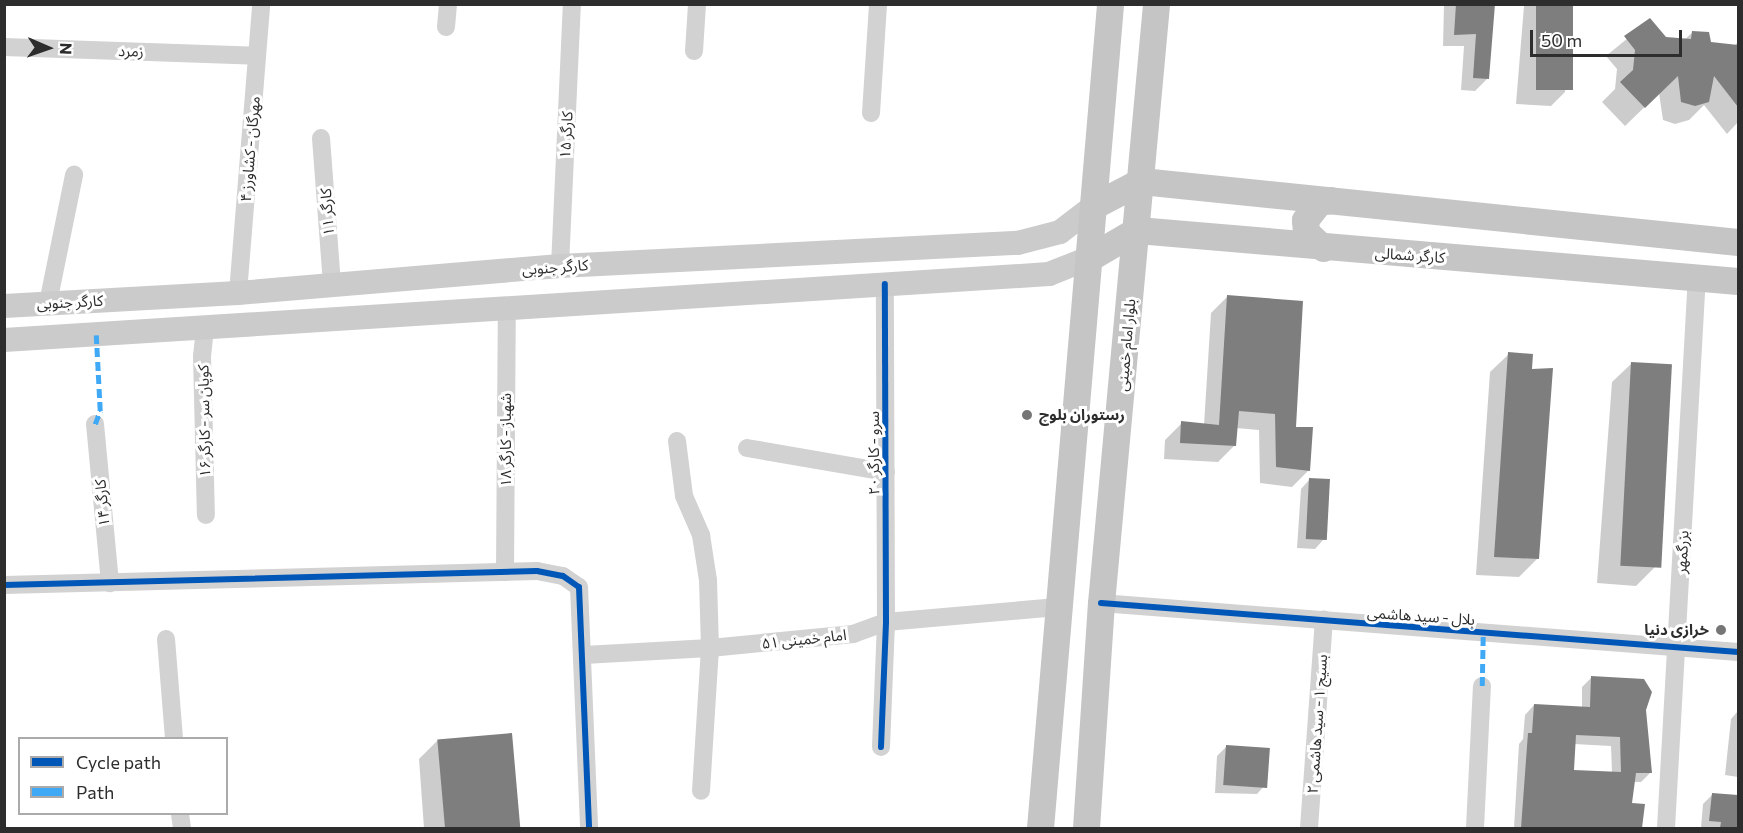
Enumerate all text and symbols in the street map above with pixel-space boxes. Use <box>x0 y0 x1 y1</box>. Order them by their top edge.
north arrow <box>18 18 78 78</box>
scale bar <box>1533 18 1684 56</box>
text: 50 m <box>1541 29 1582 51</box>
text: N <box>57 42 76 55</box>
street label: زمرد <box>118 42 144 60</box>
street label: مهرگان - کشاورز ۴ <box>236 95 264 203</box>
street label: کارگر ۱۵ <box>556 111 576 159</box>
street label: کارگر ۱۱ <box>316 188 338 236</box>
street label: کارگر شمالی <box>1374 244 1446 266</box>
street label: کارگر جنوبی <box>521 256 589 278</box>
street label: کارگر جنوبی <box>36 291 104 313</box>
street label: بلوار امام خمینی <box>1113 298 1139 392</box>
street label: کوپان سر - کارگر ۱۶ <box>194 365 214 477</box>
street label: شهباز - کارگر ۱۸ <box>497 393 515 487</box>
place label: رستوران بلوچ <box>1039 406 1125 424</box>
marker: رستوران بلوچ <box>1020 408 1034 422</box>
street label: سرو - کارگر ۲۰ <box>865 411 883 495</box>
street label: کارگر ۱۴ <box>91 479 113 527</box>
street label: بزرگمهر <box>1672 530 1692 574</box>
street label: بلال - سید هاشمی <box>1366 603 1476 629</box>
place label: خرازی دنیا <box>1644 621 1709 639</box>
marker: خرازی دنیا <box>1714 623 1728 637</box>
street label: امام خمینی ۵۱ <box>761 626 847 652</box>
street label: بسیج ۱ - سید هاشمی ۲ <box>1303 654 1331 794</box>
legend <box>18 737 228 815</box>
text: Cycle path <box>76 751 161 773</box>
text: Path <box>76 781 114 803</box>

